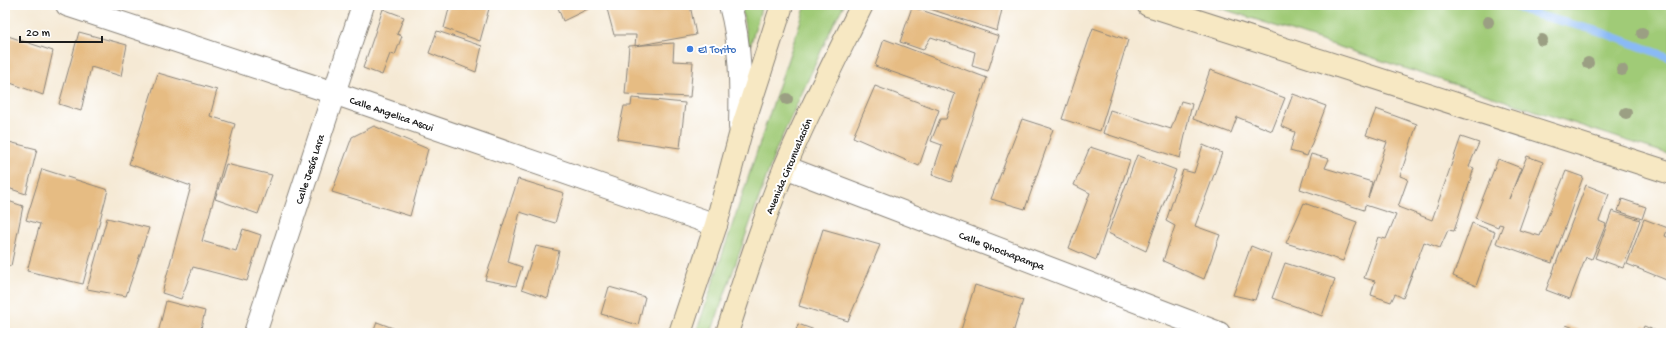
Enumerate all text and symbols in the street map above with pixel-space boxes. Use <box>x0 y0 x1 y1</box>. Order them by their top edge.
scale bar <box>20 18 102 44</box>
text: 20 m <box>26 27 51 41</box>
marker: El Torito <box>685 44 695 54</box>
place label: El Torito <box>698 45 737 57</box>
street label: Calle Angelica Ascui <box>348 95 435 135</box>
street label: Avenida Circunvalación <box>764 116 816 216</box>
street label: Calle Jesús Lara <box>294 132 328 206</box>
street label: Calle Qhochapampa <box>957 230 1047 274</box>

